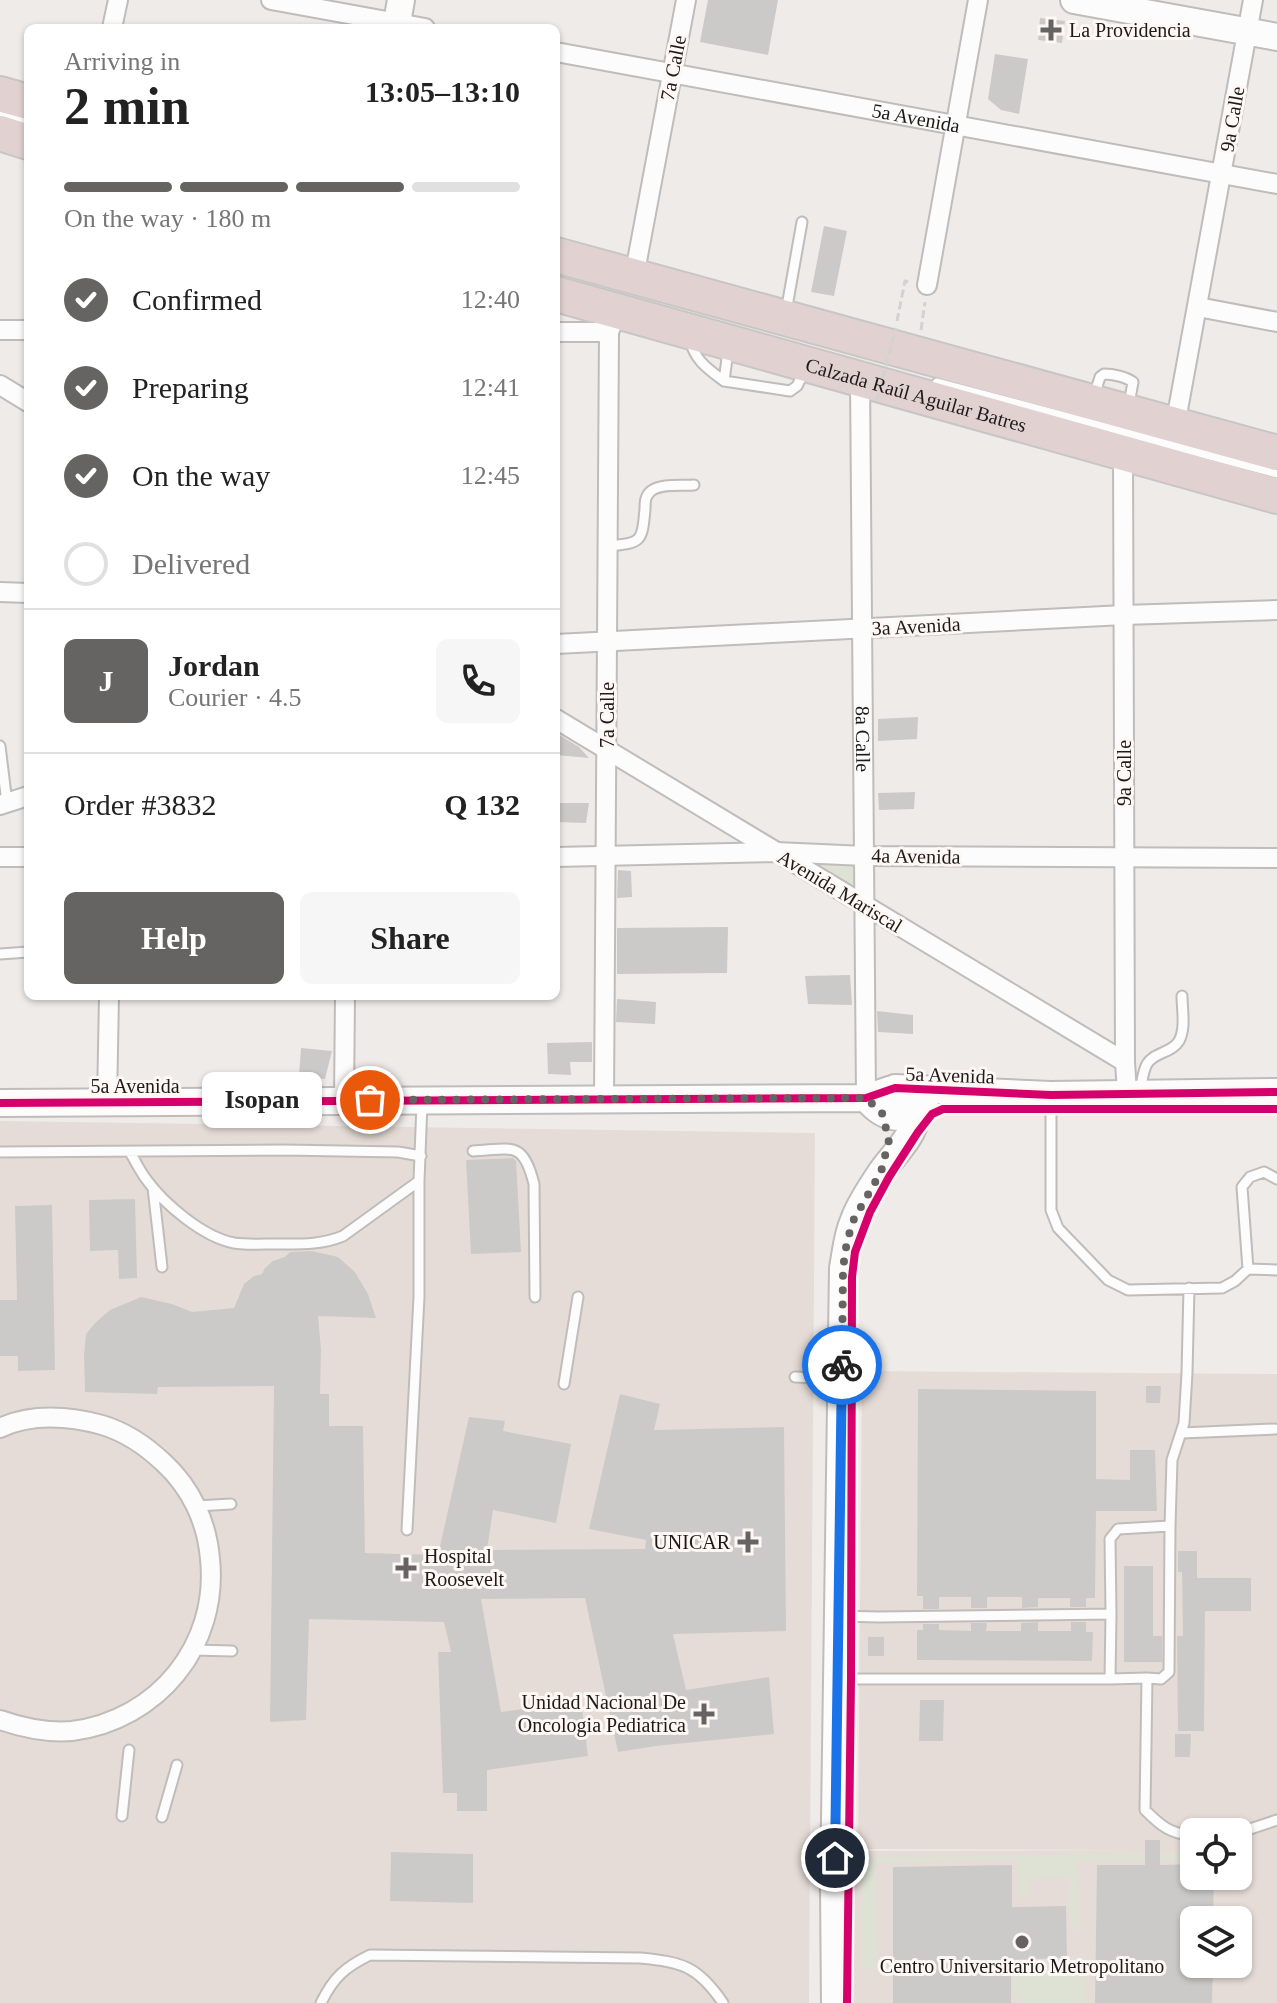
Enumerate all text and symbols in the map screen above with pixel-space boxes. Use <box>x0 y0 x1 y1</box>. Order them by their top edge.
marker: La Providencia <box>1040 19 1062 41</box>
place label: La Providencia <box>1069 19 1191 41</box>
street label: 7a Calle <box>656 33 690 103</box>
text: Arriving in <box>64 47 180 76</box>
text: 13:05–13:10 <box>365 75 520 108</box>
text: 2 min <box>64 78 190 135</box>
street label: 9a Calle <box>1215 84 1249 153</box>
street label: 5a Avenida <box>870 99 962 137</box>
text: On the way · 180 m <box>64 204 271 233</box>
icon: check <box>64 278 108 322</box>
text: Confirmed <box>132 283 262 316</box>
text: 12:40 <box>461 285 520 314</box>
street label: Calzada Raúl Aguilar Batres <box>803 353 1029 436</box>
icon: check <box>64 366 108 410</box>
text: Preparing <box>132 371 249 404</box>
text: 12:41 <box>461 373 520 402</box>
icon: check <box>64 454 108 498</box>
text: On the way <box>132 459 270 492</box>
text: 12:45 <box>461 461 520 490</box>
text: Delivered <box>132 547 250 580</box>
street label: 3a Avenida <box>871 613 961 639</box>
button: phone <box>436 639 520 723</box>
text: Jordan <box>168 649 260 682</box>
text: J <box>99 664 114 697</box>
street label: 7a Calle <box>596 682 618 748</box>
text: Courier · 4.5 <box>168 683 302 712</box>
street label: 8a Calle <box>852 706 874 772</box>
street label: 9a Calle <box>1113 740 1135 806</box>
text: Order #3832 <box>64 788 216 821</box>
text: Q 132 <box>444 788 520 821</box>
street label: 4a Avenida <box>871 844 961 868</box>
street label: Avenida Mariscal <box>774 845 907 937</box>
button: Help <box>64 892 284 984</box>
button: Share <box>300 892 520 984</box>
street label: 5a Avenida <box>905 1062 995 1088</box>
pin <box>336 1066 404 1134</box>
callout: Isopan <box>202 1072 322 1128</box>
street label: 5a Avenida <box>90 1075 180 1097</box>
icon: bag <box>348 1078 392 1122</box>
text: Isopan <box>224 1085 300 1114</box>
courier <box>802 1325 882 1405</box>
icon: bike <box>820 1343 864 1387</box>
place label: UNICAR <box>653 1531 731 1553</box>
marker: UNICAR <box>737 1531 759 1553</box>
place label: Hospital Roosevelt <box>424 1545 504 1590</box>
marker: Hospital Roosevelt <box>395 1557 417 1579</box>
place label: Unidad Nacional De Oncologia Pediatrica <box>518 1691 686 1737</box>
marker: Unidad Nacional De Oncologia Pediatrica <box>693 1703 715 1725</box>
map controls <box>1180 1818 1252 1978</box>
button: locate <box>1180 1818 1252 1890</box>
pin <box>801 1824 869 1892</box>
icon: home <box>813 1836 857 1880</box>
button: layers <box>1180 1906 1252 1978</box>
marker: Centro Universitario Metropolitano <box>1013 1933 1031 1951</box>
place label: Centro Universitario Metropolitano <box>880 1955 1164 1978</box>

